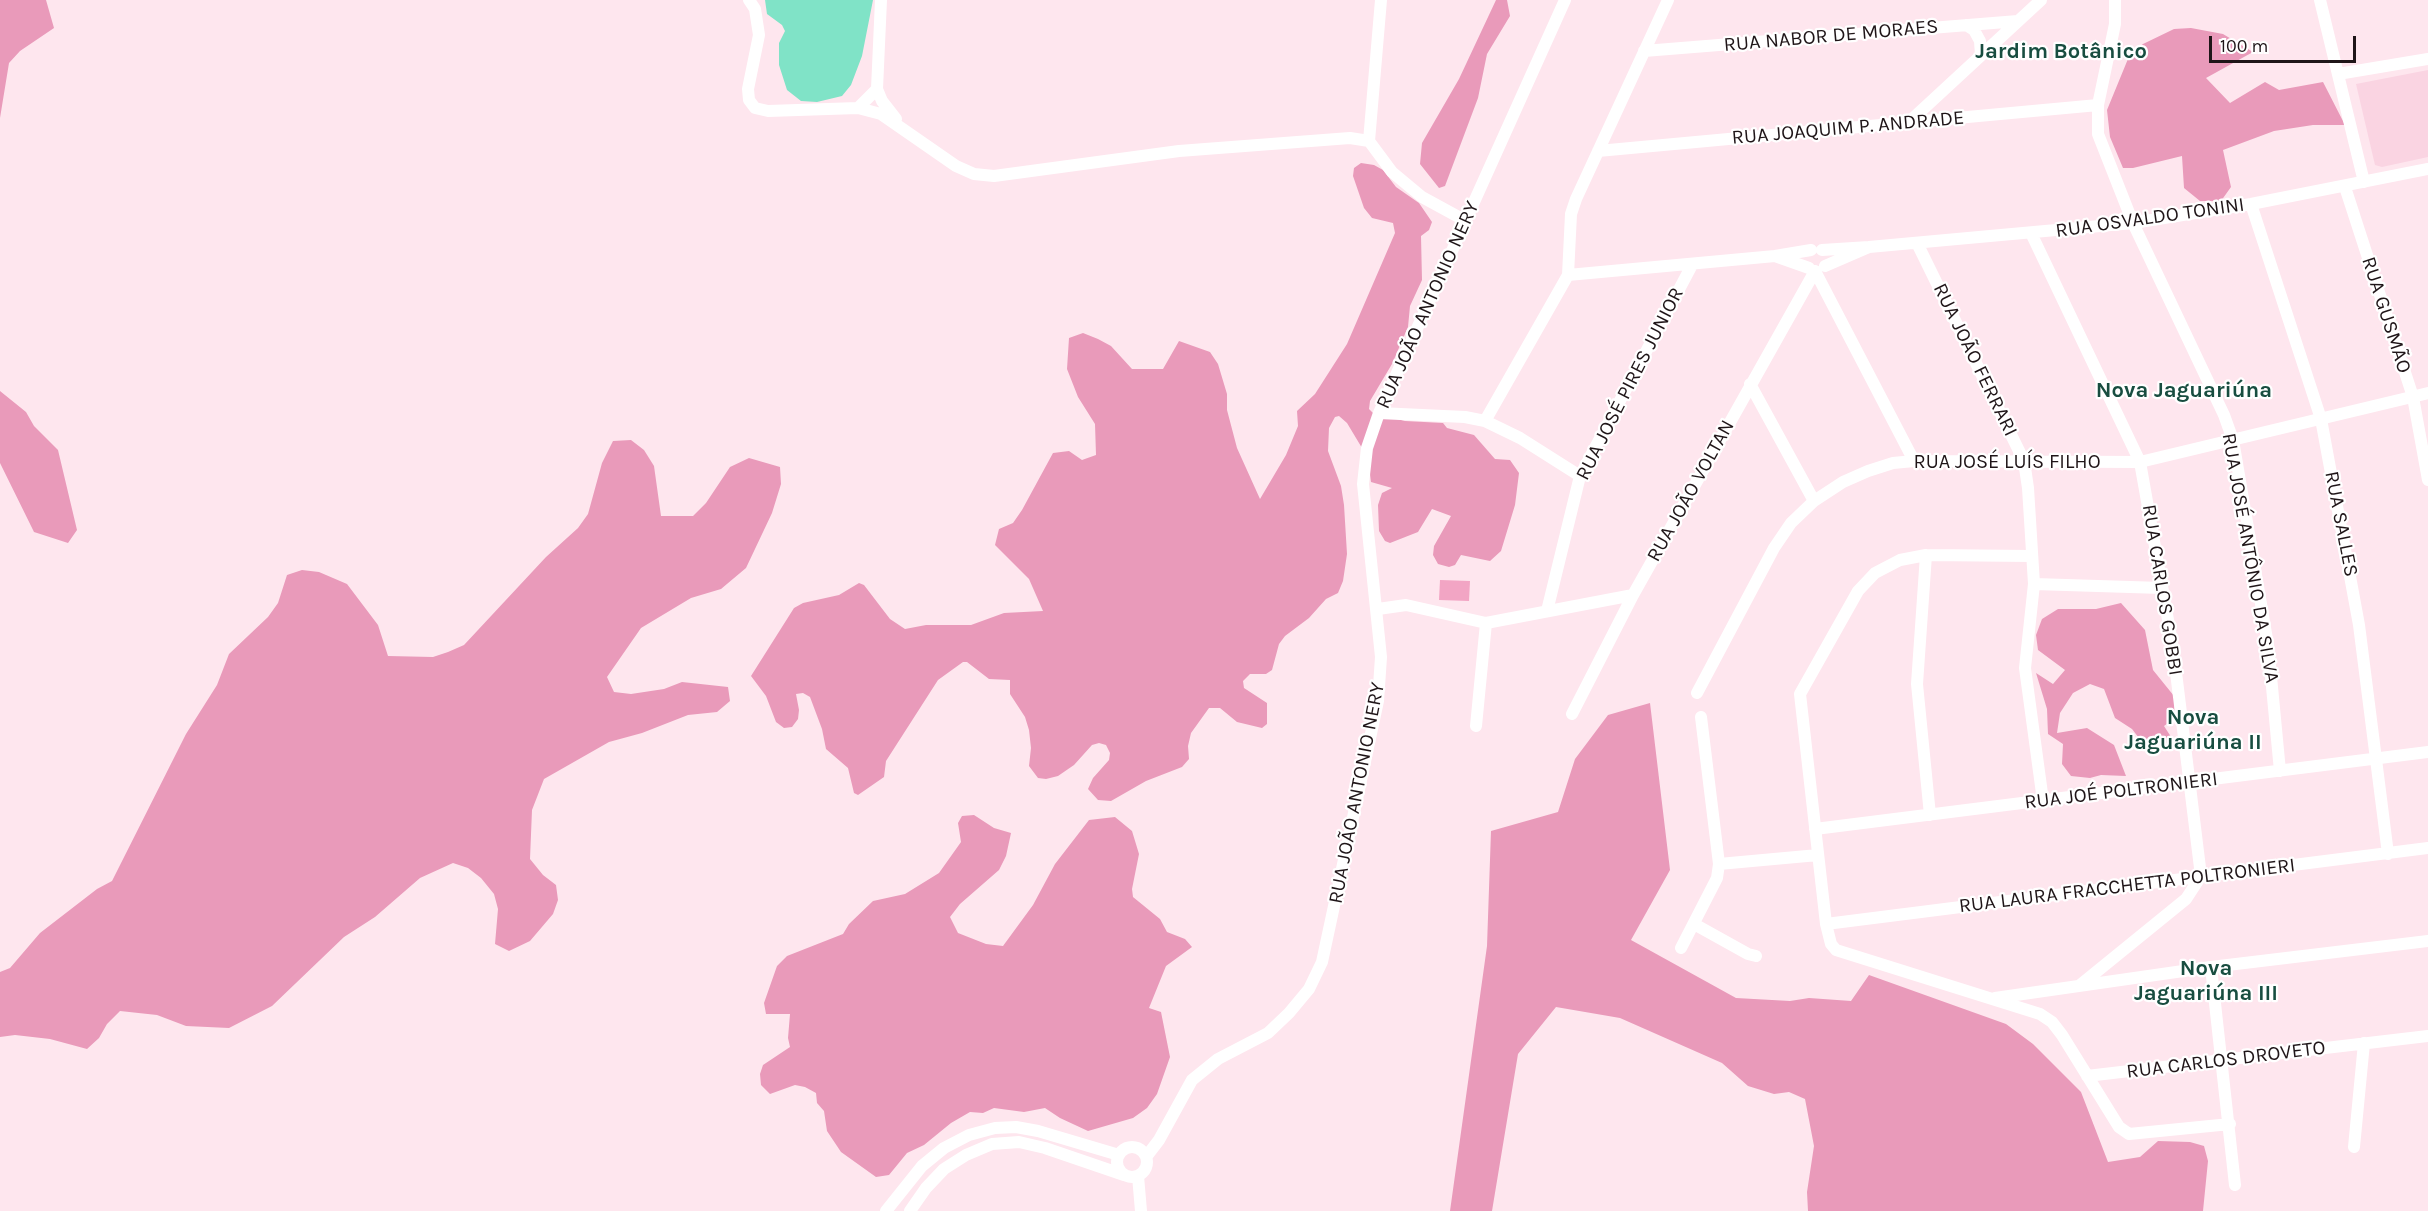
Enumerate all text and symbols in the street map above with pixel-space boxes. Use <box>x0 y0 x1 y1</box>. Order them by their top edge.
street label: RUA NABOR DE MORAES <box>1723 15 1939 57</box>
scale bar <box>2212 24 2359 62</box>
text: 100 m <box>2220 35 2268 57</box>
district label: Jardim Botânico <box>1975 39 2147 65</box>
street label: RUA JOAQUIM P. ANDRADE <box>1731 106 1965 150</box>
street label: RUA OSVALDO TONINI <box>2054 193 2246 243</box>
street label: RUA JOÃO ANTONIO NERY <box>1371 197 1485 413</box>
street label: RUA GUSMÃO <box>2356 254 2416 376</box>
street label: RUA JOÃO FERRARI <box>1928 280 2022 440</box>
street label: RUA JOSÉ PIRES JUNIOR <box>1571 284 1689 484</box>
district label: Nova Jaguariúna <box>2096 378 2272 404</box>
street label: RUA JOÃO VOLTAN <box>1642 416 1740 566</box>
street label: RUA JOSÉ ANTÔNIO DA SILVA <box>2216 431 2284 685</box>
street label: RUA JOSÉ LUÍS FILHO <box>1913 450 2101 474</box>
street label: RUA SALLES <box>2319 469 2363 579</box>
street label: RUA CARLOS GOBBI <box>2137 503 2187 677</box>
street label: RUA JOÃO ANTONIO NERY <box>1324 680 1390 906</box>
district label: Nova Jaguariúna II <box>2124 705 2262 756</box>
street label: RUA JOÉ POLTRONIERI <box>2023 767 2219 815</box>
street label: RUA LAURA FRACCHETTA POLTRONIERI <box>1957 853 2297 919</box>
district label: Nova Jaguariúna III <box>2134 956 2278 1008</box>
street label: RUA CARLOS DROVETO <box>2125 1036 2327 1084</box>

